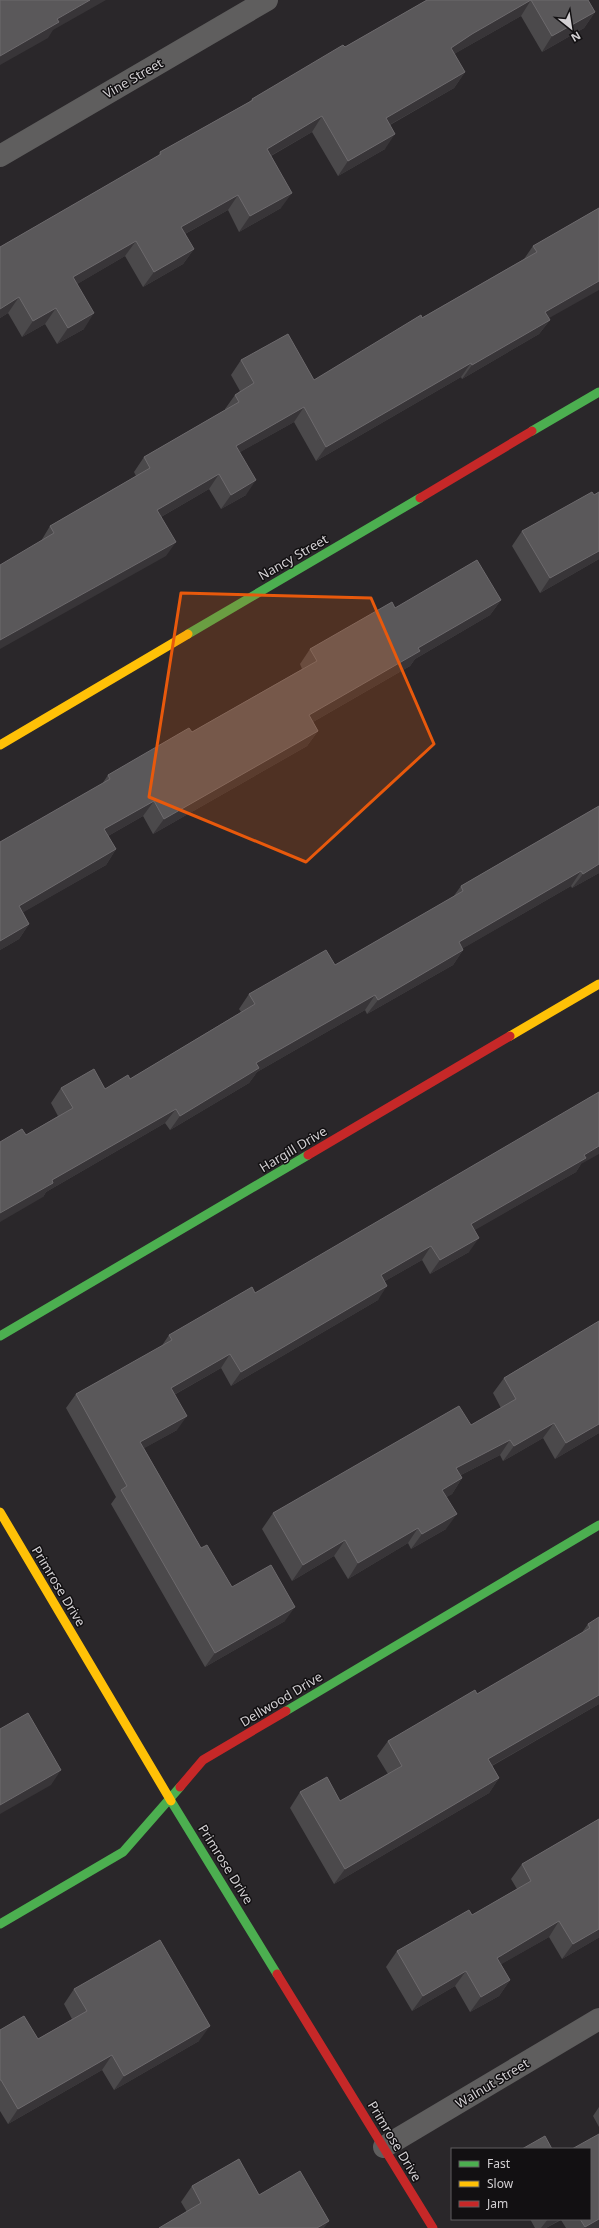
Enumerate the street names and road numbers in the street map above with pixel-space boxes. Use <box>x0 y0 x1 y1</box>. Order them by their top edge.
street label: Vine Street <box>100 54 166 102</box>
street label: Nancy Street <box>255 530 331 584</box>
street label: Hargill Drive <box>256 1122 330 1176</box>
street label: Primrose Drive <box>28 1542 90 1630</box>
street label: Dellwood Drive <box>236 1667 326 1731</box>
street label: Primrose Drive <box>194 1821 258 1907</box>
street label: Walnut Street <box>452 2054 532 2112</box>
street label: Primrose Drive <box>364 2097 426 2185</box>

